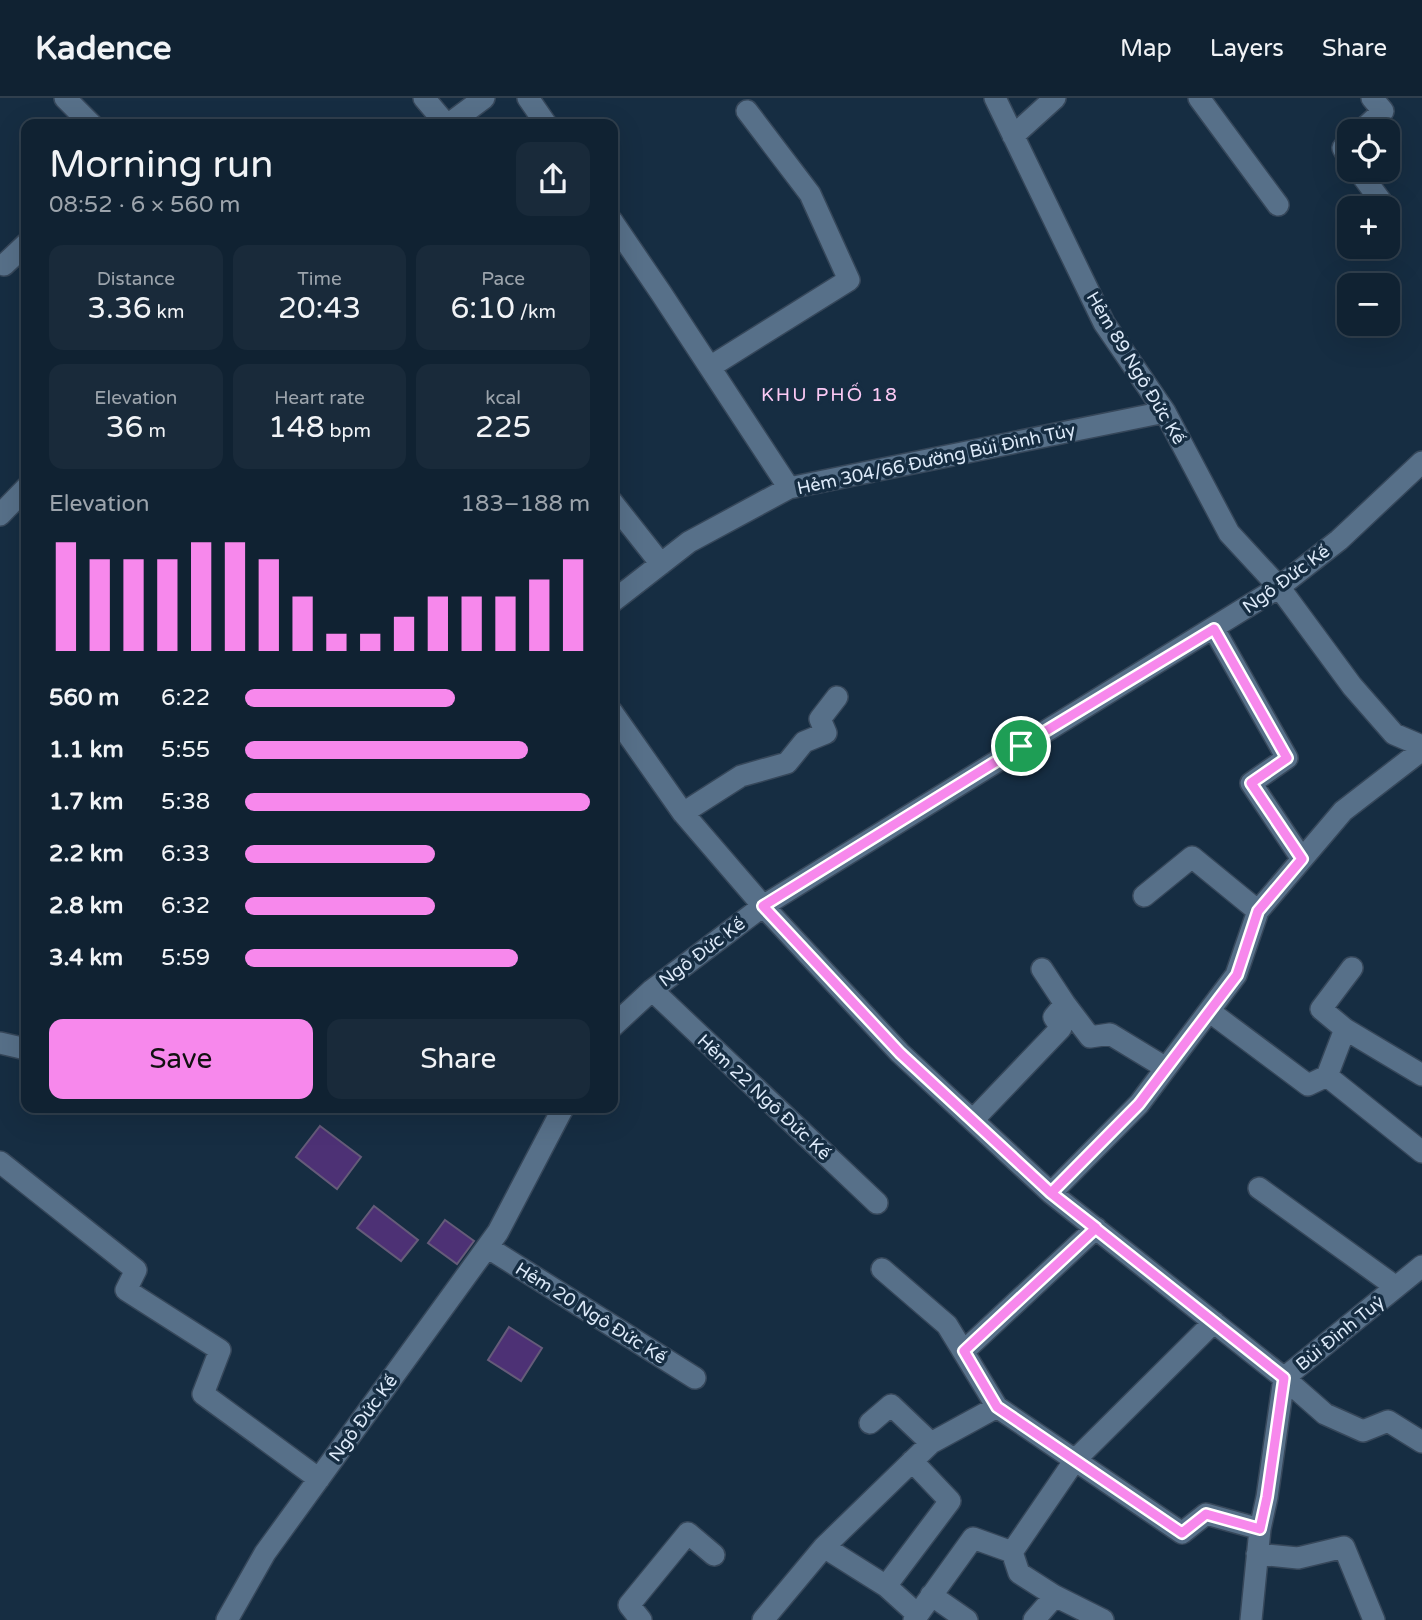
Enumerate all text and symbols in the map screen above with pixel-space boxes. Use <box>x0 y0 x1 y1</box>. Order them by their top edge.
text: Kadence <box>35 29 171 68</box>
text: Map <box>1120 34 1172 63</box>
text: Layers <box>1210 34 1284 63</box>
text: Share <box>1322 34 1387 63</box>
map controls <box>1337 119 1400 336</box>
button: locate <box>1337 119 1400 182</box>
text: Morning run <box>49 142 273 188</box>
button: share <box>516 142 590 216</box>
text: 08:52 · 6 × 560 m <box>49 191 240 219</box>
button: + <box>1337 196 1400 259</box>
text: Distance <box>97 268 175 290</box>
text: Time <box>297 268 342 290</box>
text: Pace <box>481 268 525 290</box>
button: − <box>1337 273 1400 336</box>
street label: Hẻm 89 Ngô Đức Kế <box>1082 288 1190 448</box>
text: 3.36 <box>87 290 152 327</box>
text: 20:43 <box>278 290 361 327</box>
text: 6:10 <box>450 290 515 327</box>
text: km <box>152 301 184 323</box>
text: /km <box>515 301 556 323</box>
district label: KHU PHỐ 18 <box>761 382 899 406</box>
text: Elevation <box>94 387 177 409</box>
text: Heart rate <box>274 387 365 409</box>
text: kcal <box>485 387 521 409</box>
text: 36 <box>106 409 143 446</box>
text: 148 <box>268 409 325 446</box>
text: 225 <box>475 409 531 446</box>
street label: Hẻm 304/66 Đường Bùi Đình Túy <box>795 419 1077 499</box>
text: m <box>143 420 166 442</box>
text: bpm <box>325 420 371 442</box>
text: Elevation <box>49 490 150 518</box>
text: 183–188 m <box>461 490 590 518</box>
street label: Ngô Đức Kế <box>1238 540 1334 618</box>
text: 560 m <box>49 684 119 712</box>
text: 6:22 <box>161 684 210 712</box>
pin <box>991 716 1051 776</box>
icon: arrive <box>1002 727 1040 765</box>
text: 1.1 km <box>49 736 124 764</box>
text: 5:55 <box>161 736 210 764</box>
text: 1.7 km <box>49 788 123 816</box>
text: 5:38 <box>161 788 210 816</box>
text: 2.2 km <box>49 840 124 868</box>
text: 6:33 <box>161 840 210 868</box>
text: 2.8 km <box>49 892 123 920</box>
text: 6:32 <box>161 892 210 920</box>
street label: Ngô Đức Kế <box>655 912 749 992</box>
text: 3.4 km <box>49 944 123 972</box>
text: 5:59 <box>161 944 210 972</box>
button: Save <box>49 1019 313 1099</box>
button: Share <box>327 1019 590 1099</box>
street label: Hẻm 22 Ngô Đức Kế <box>693 1030 835 1164</box>
street label: Hẻm 20 Ngô Đức Kế <box>511 1257 671 1369</box>
street label: Bùi Đình Tuý <box>1291 1290 1389 1375</box>
street label: Ngô Đức Kế <box>324 1370 402 1466</box>

